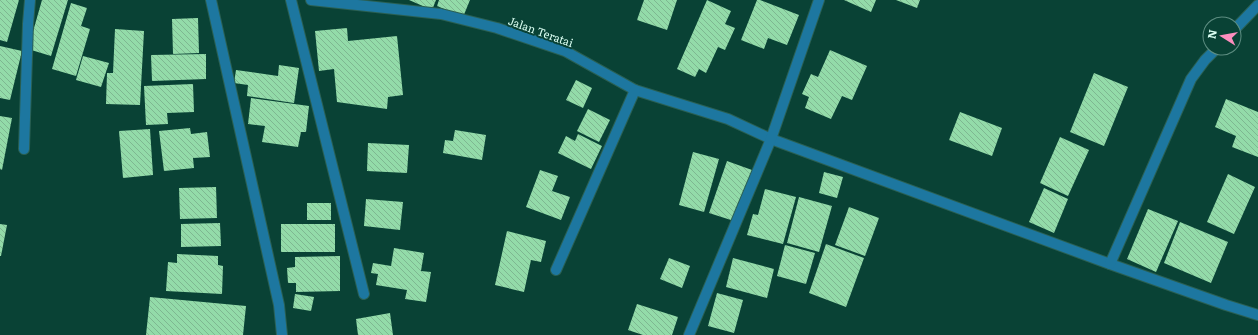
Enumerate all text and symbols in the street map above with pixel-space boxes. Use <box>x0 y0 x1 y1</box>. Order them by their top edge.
street label: Jalan Teratai <box>506 12 576 50</box>
north arrow <box>1202 16 1242 56</box>
text: N <box>1202 28 1220 40</box>

